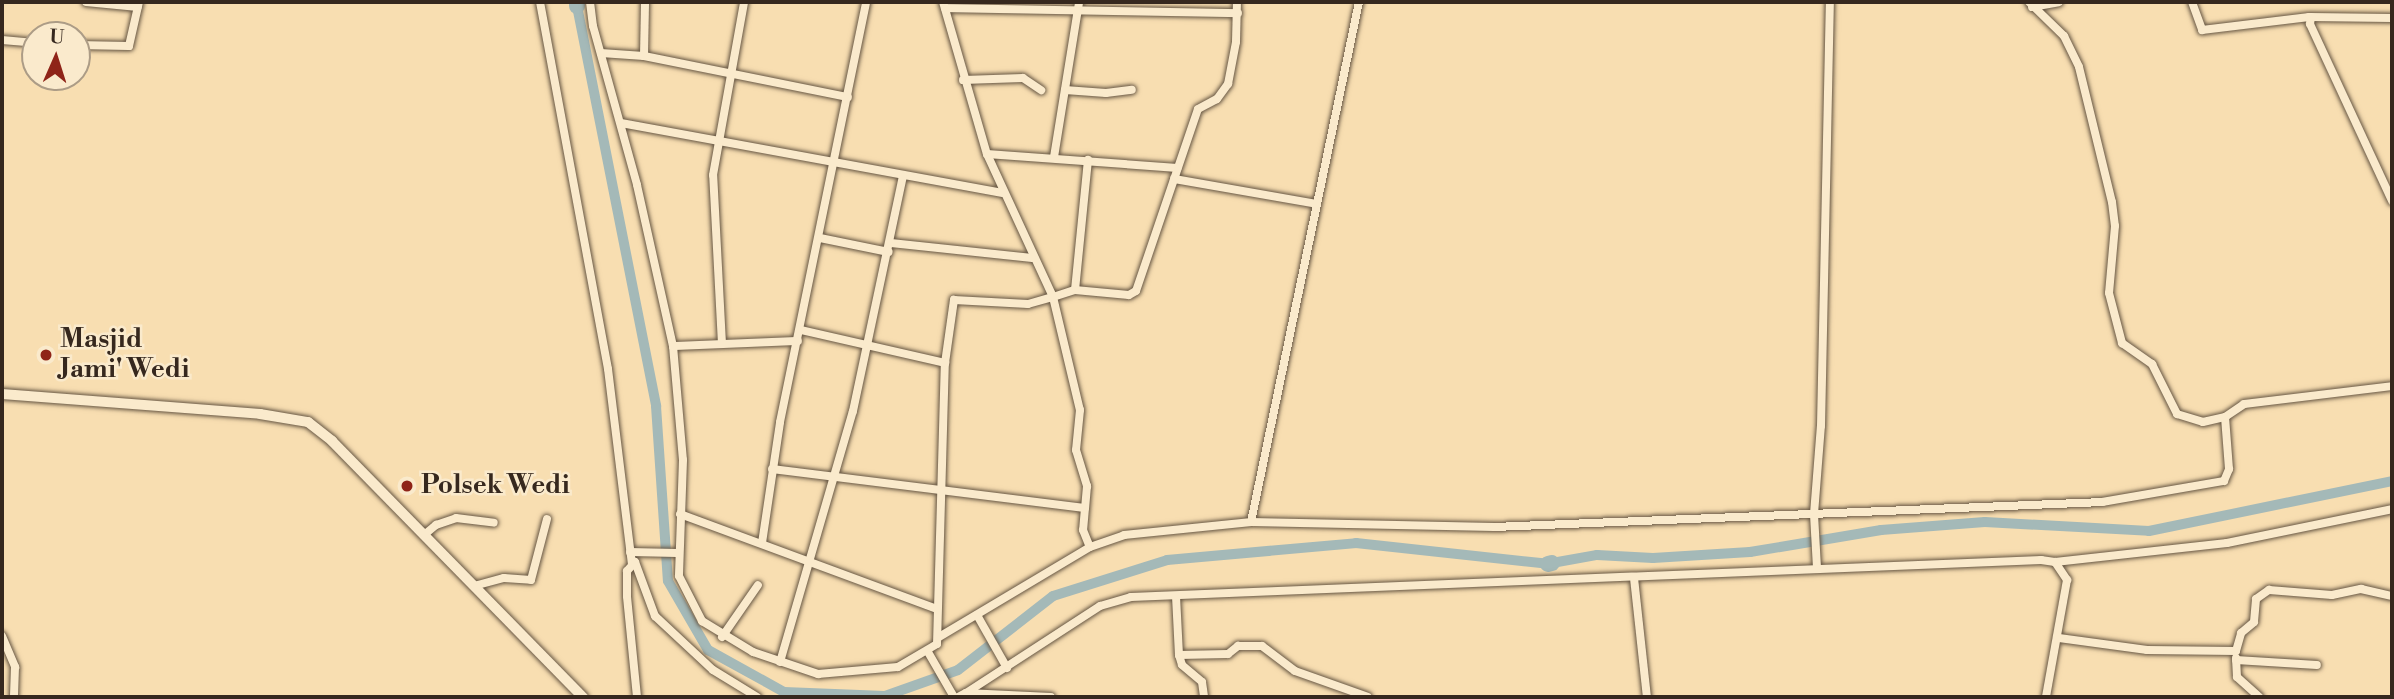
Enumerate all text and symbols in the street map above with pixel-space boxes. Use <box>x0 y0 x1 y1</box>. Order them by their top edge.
north arrow <box>21 21 91 91</box>
text: U <box>49 25 65 49</box>
place label: Masjid Jami' Wedi <box>60 324 190 386</box>
marker: Masjid Jami' Wedi <box>38 347 54 363</box>
place label: Polsek Wedi <box>421 470 570 502</box>
marker: Polsek Wedi <box>399 478 415 494</box>

